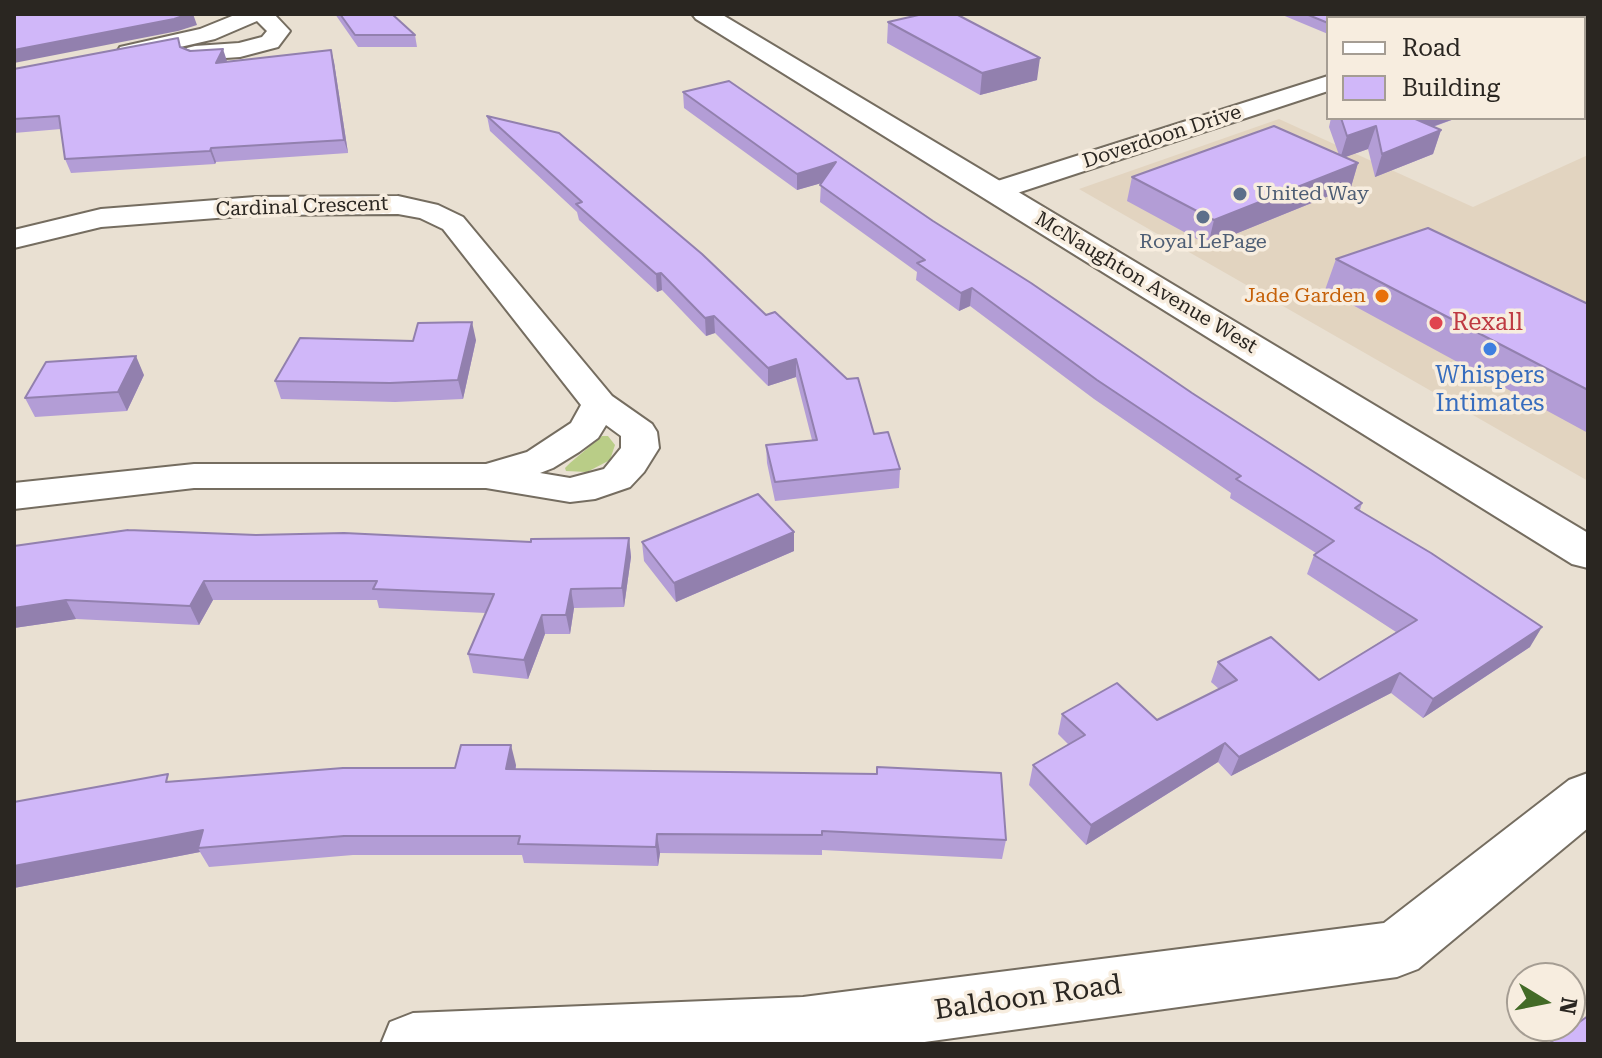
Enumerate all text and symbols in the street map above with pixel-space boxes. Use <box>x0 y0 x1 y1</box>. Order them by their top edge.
legend <box>1326 16 1586 120</box>
text: Road <box>1402 34 1461 62</box>
text: Building <box>1402 74 1500 102</box>
street label: Doverdoon Drive <box>1080 100 1244 174</box>
place label: United Way <box>1256 182 1369 206</box>
marker: United Way <box>1231 185 1249 203</box>
street label: Cardinal Crescent <box>215 192 389 222</box>
street label: McNaughton Avenue West <box>1031 207 1261 359</box>
marker: Royal LePage <box>1194 208 1212 226</box>
place label: Royal LePage <box>1139 230 1267 254</box>
place label: Jade Garden <box>1244 284 1366 308</box>
marker: Jade Garden <box>1373 287 1391 305</box>
place label: Rexall <box>1452 309 1523 337</box>
marker: Rexall <box>1427 314 1445 332</box>
marker: Whispers Intimates <box>1481 340 1499 358</box>
place label: Whispers Intimates <box>1435 362 1545 418</box>
north arrow <box>1506 962 1586 1042</box>
street label: Baldoon Road <box>932 968 1124 1028</box>
text: N <box>1554 995 1582 1016</box>

